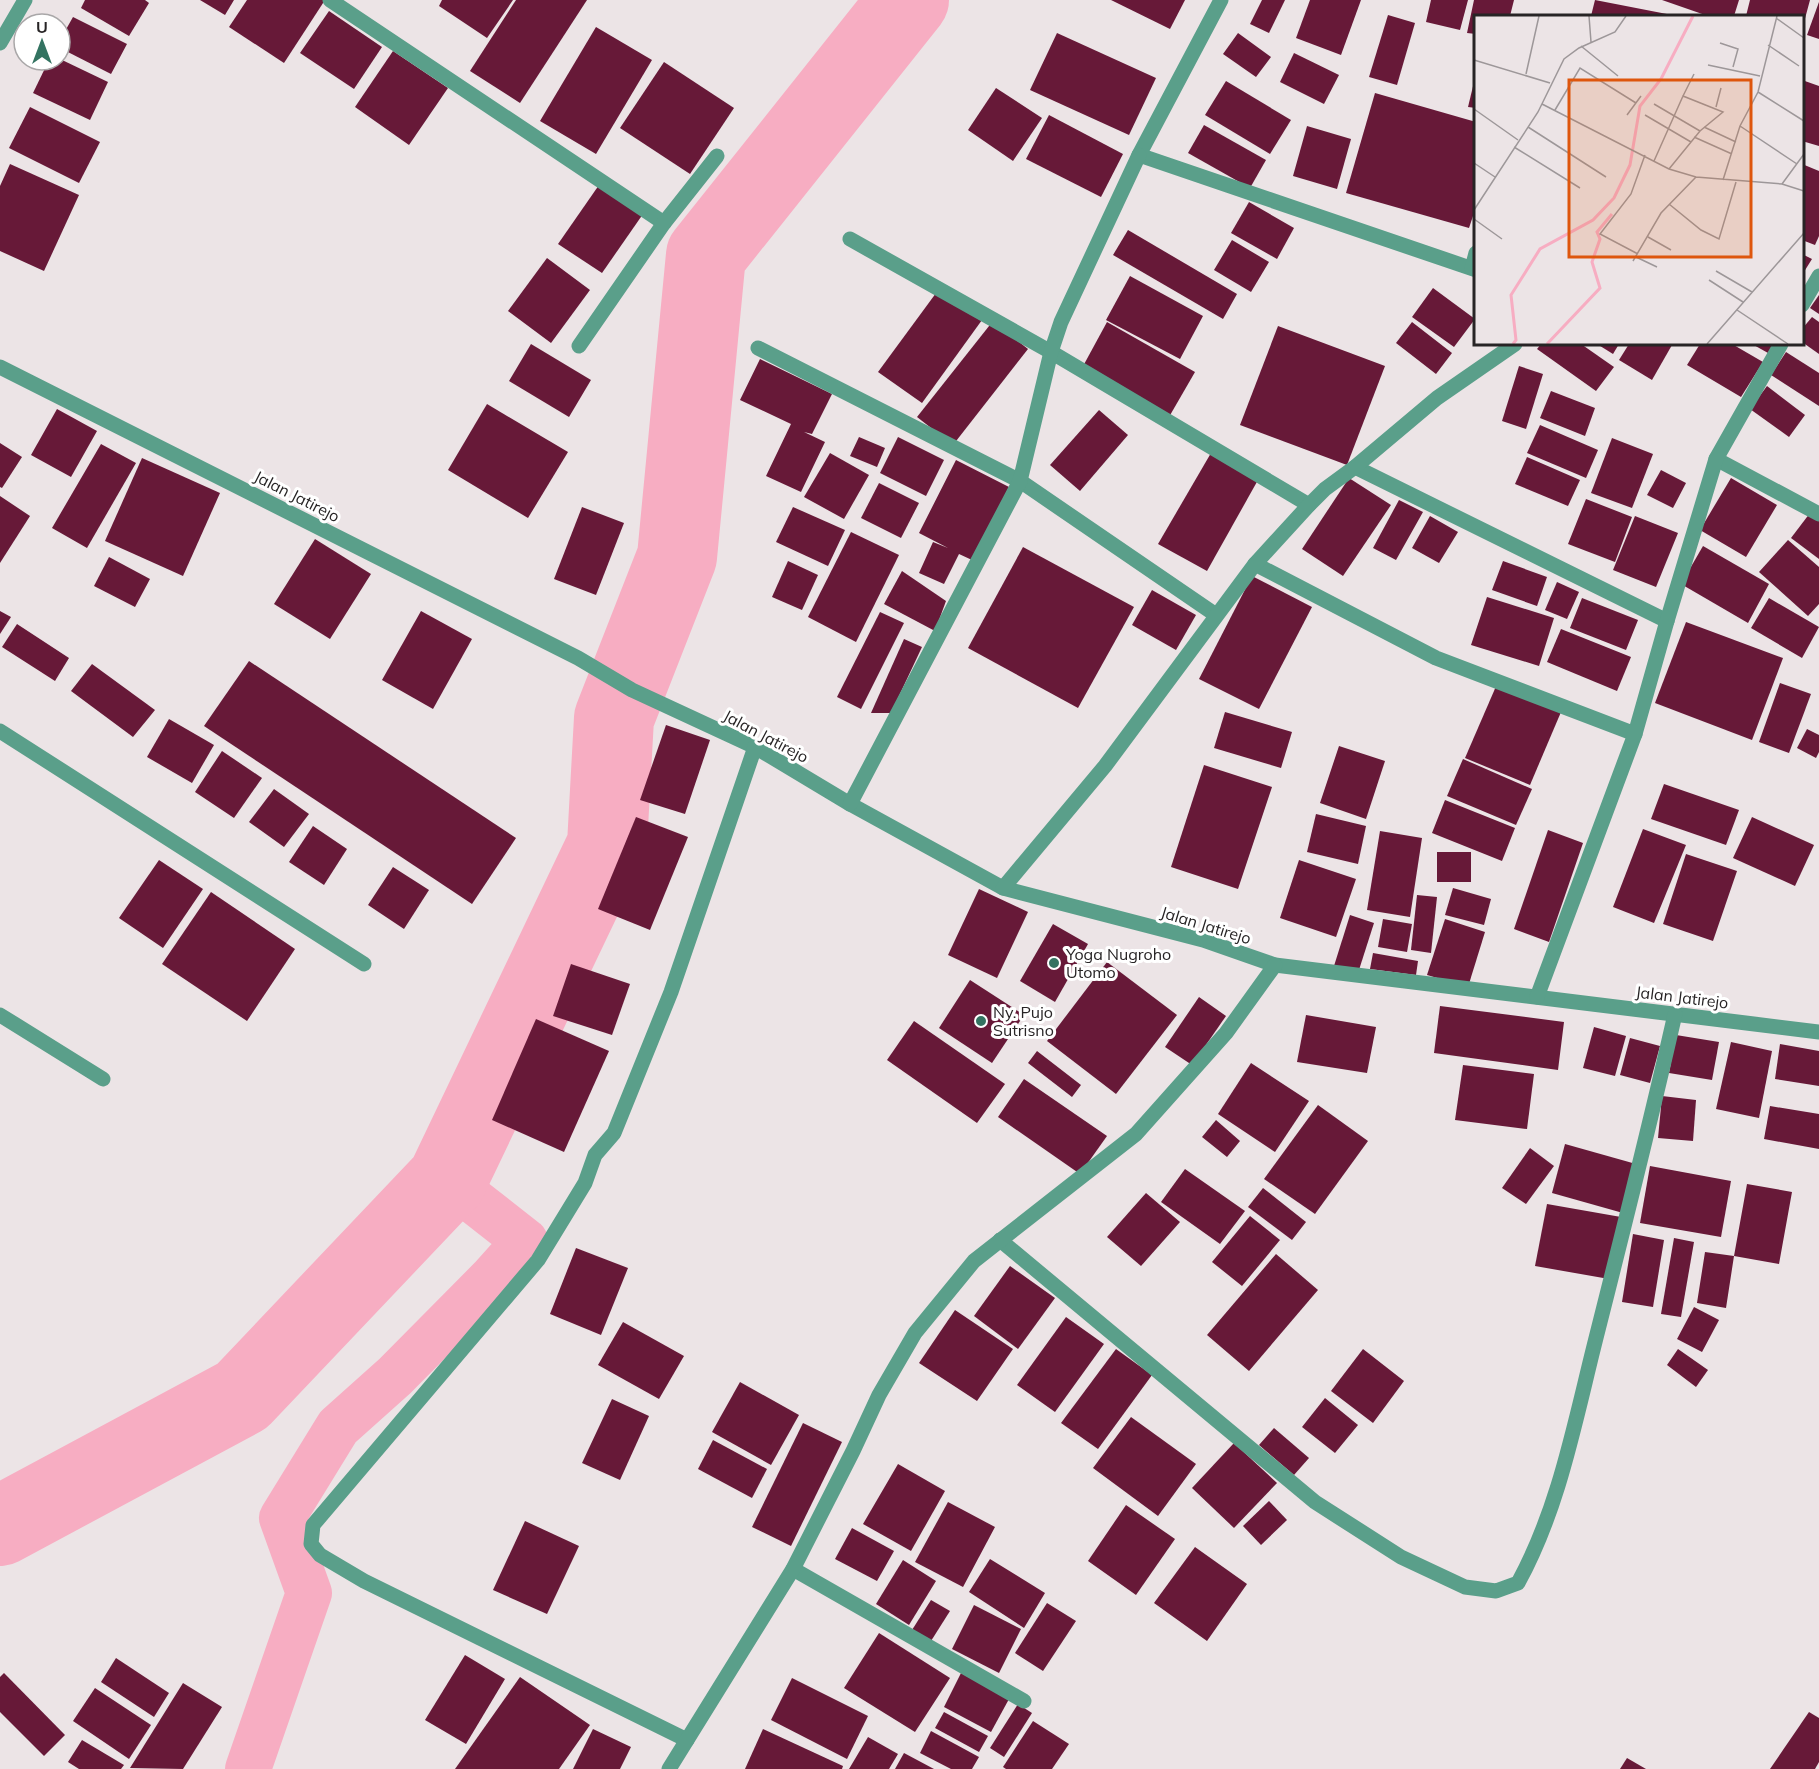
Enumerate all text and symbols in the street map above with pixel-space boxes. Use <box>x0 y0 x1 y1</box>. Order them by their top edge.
north arrow <box>12 12 72 72</box>
inset map <box>1474 15 1804 345</box>
text: U <box>36 17 48 37</box>
street label: Jalan Jatirejo <box>251 466 343 526</box>
street label: Jalan Jatirejo <box>720 705 812 767</box>
street label: Jalan Jatirejo <box>1158 902 1254 948</box>
place label: Yoga Nugroho Utomo <box>1065 944 1171 982</box>
marker: Yoga Nugroho Utomo <box>1047 956 1061 970</box>
street label: Jalan Jatirejo <box>1634 981 1730 1013</box>
place label: Ny. Pujo Sutrisno <box>993 1002 1054 1040</box>
marker: Ny. Pujo Sutrisno <box>974 1014 988 1028</box>

